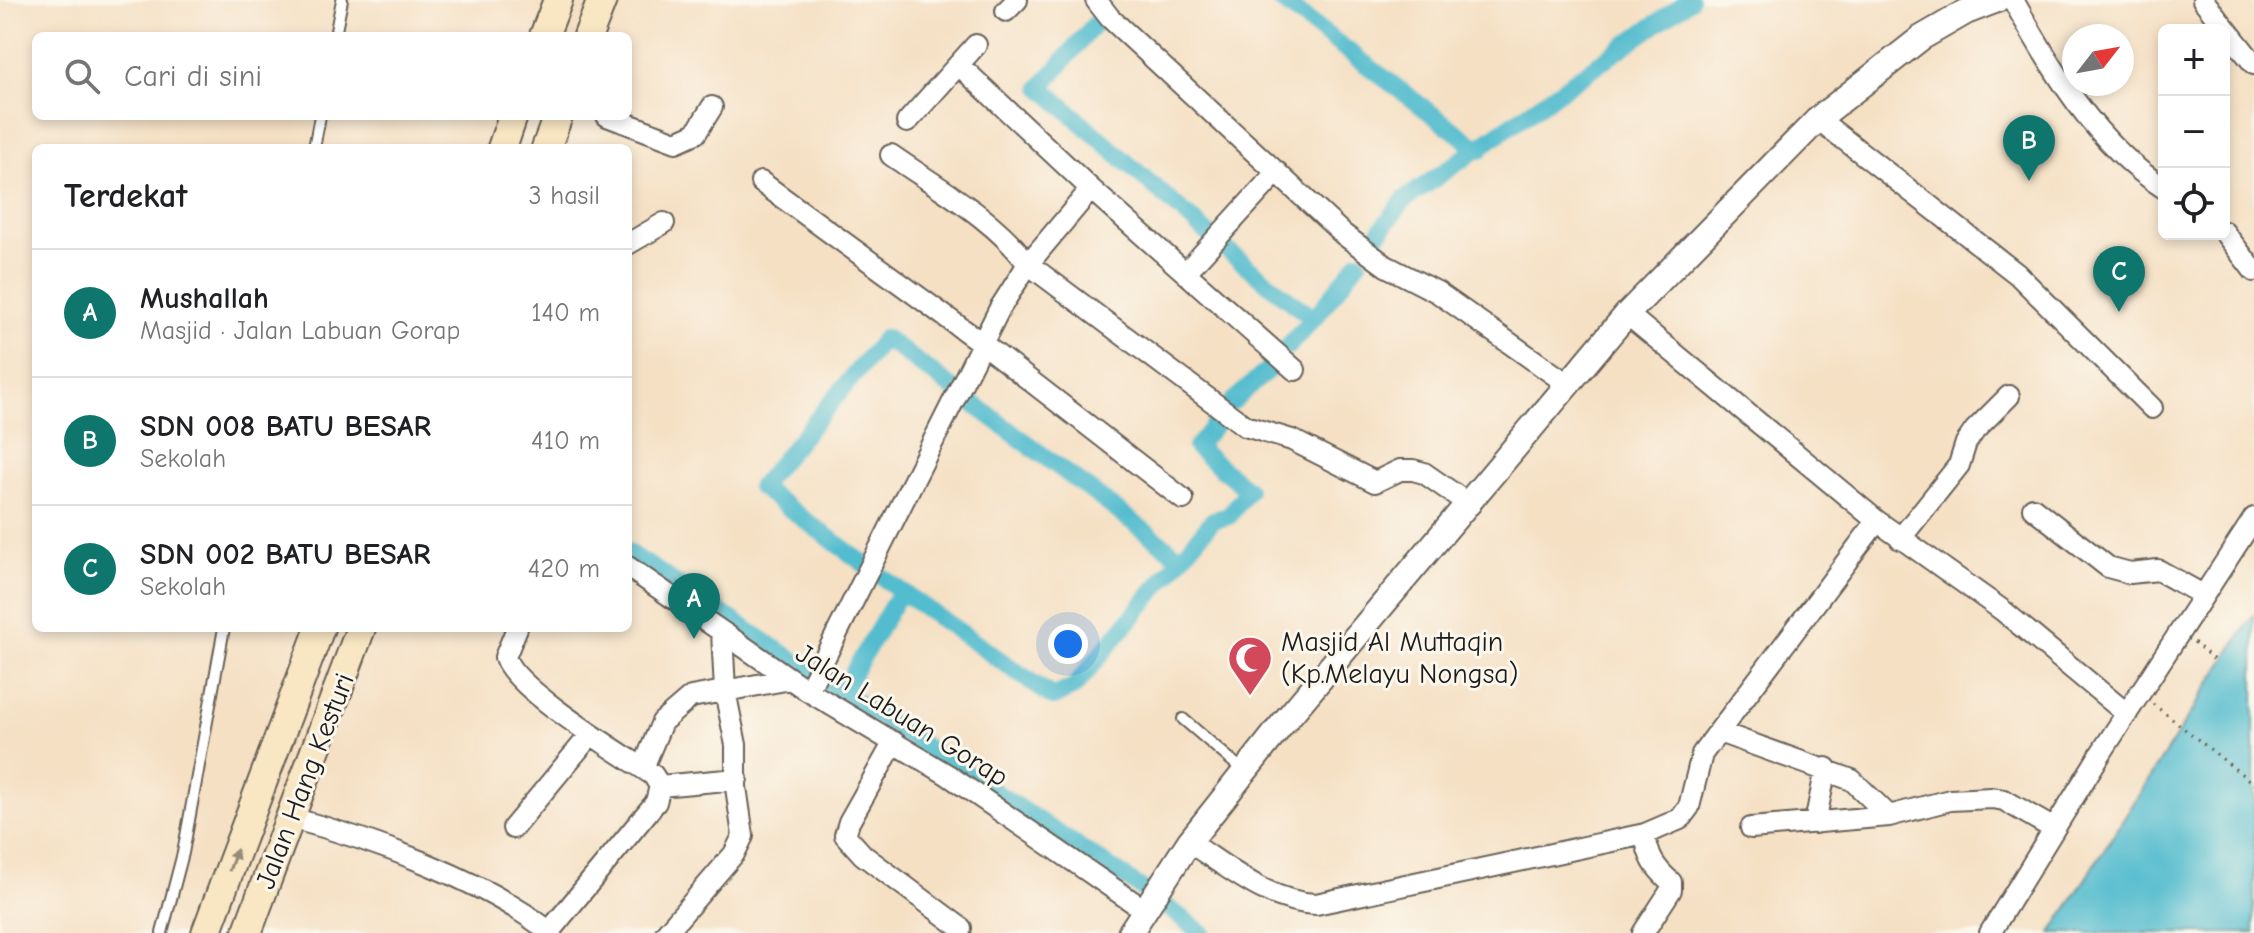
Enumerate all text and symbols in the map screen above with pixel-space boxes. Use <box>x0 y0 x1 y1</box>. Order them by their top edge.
north arrow <box>2062 24 2134 96</box>
map controls <box>2158 24 2230 240</box>
button: + <box>2158 24 2230 96</box>
search box <box>32 32 632 120</box>
icon: search <box>60 54 104 98</box>
text: Cari di sini <box>124 59 262 94</box>
button: − <box>2158 96 2230 168</box>
pin: B <box>2003 115 2055 181</box>
button: locate <box>2158 168 2230 240</box>
text: Terdekat <box>64 176 187 216</box>
text: 3 hasil <box>528 181 600 211</box>
pin: C <box>2093 246 2145 312</box>
text: Mushallah <box>140 281 269 316</box>
text: A <box>83 298 97 328</box>
text: 140 m <box>531 298 600 328</box>
text: Masjid · Jalan Labuan Gorap <box>140 316 460 346</box>
text: SDN 008 BATU BESAR <box>140 409 431 444</box>
text: B <box>82 426 98 456</box>
text: 410 m <box>531 426 600 456</box>
text: Sekolah <box>140 444 226 474</box>
text: SDN 002 BATU BESAR <box>140 537 431 572</box>
text: C <box>82 554 98 584</box>
text: 420 m <box>528 554 600 584</box>
text: Sekolah <box>140 572 226 602</box>
pin: A <box>668 573 720 639</box>
your location <box>1048 624 1088 664</box>
place label: Masjid Al Muttaqin (Kp.Melayu Nongsa) <box>1281 626 1518 690</box>
mosque icon: Masjid Al Muttaqin (Kp.Melayu Nongsa) <box>1226 634 1274 697</box>
street label: Jalan Labuan Gorap <box>790 637 1014 793</box>
street label: Jalan Hang Kesturi <box>249 669 361 893</box>
one-way arrow <box>227 847 240 871</box>

